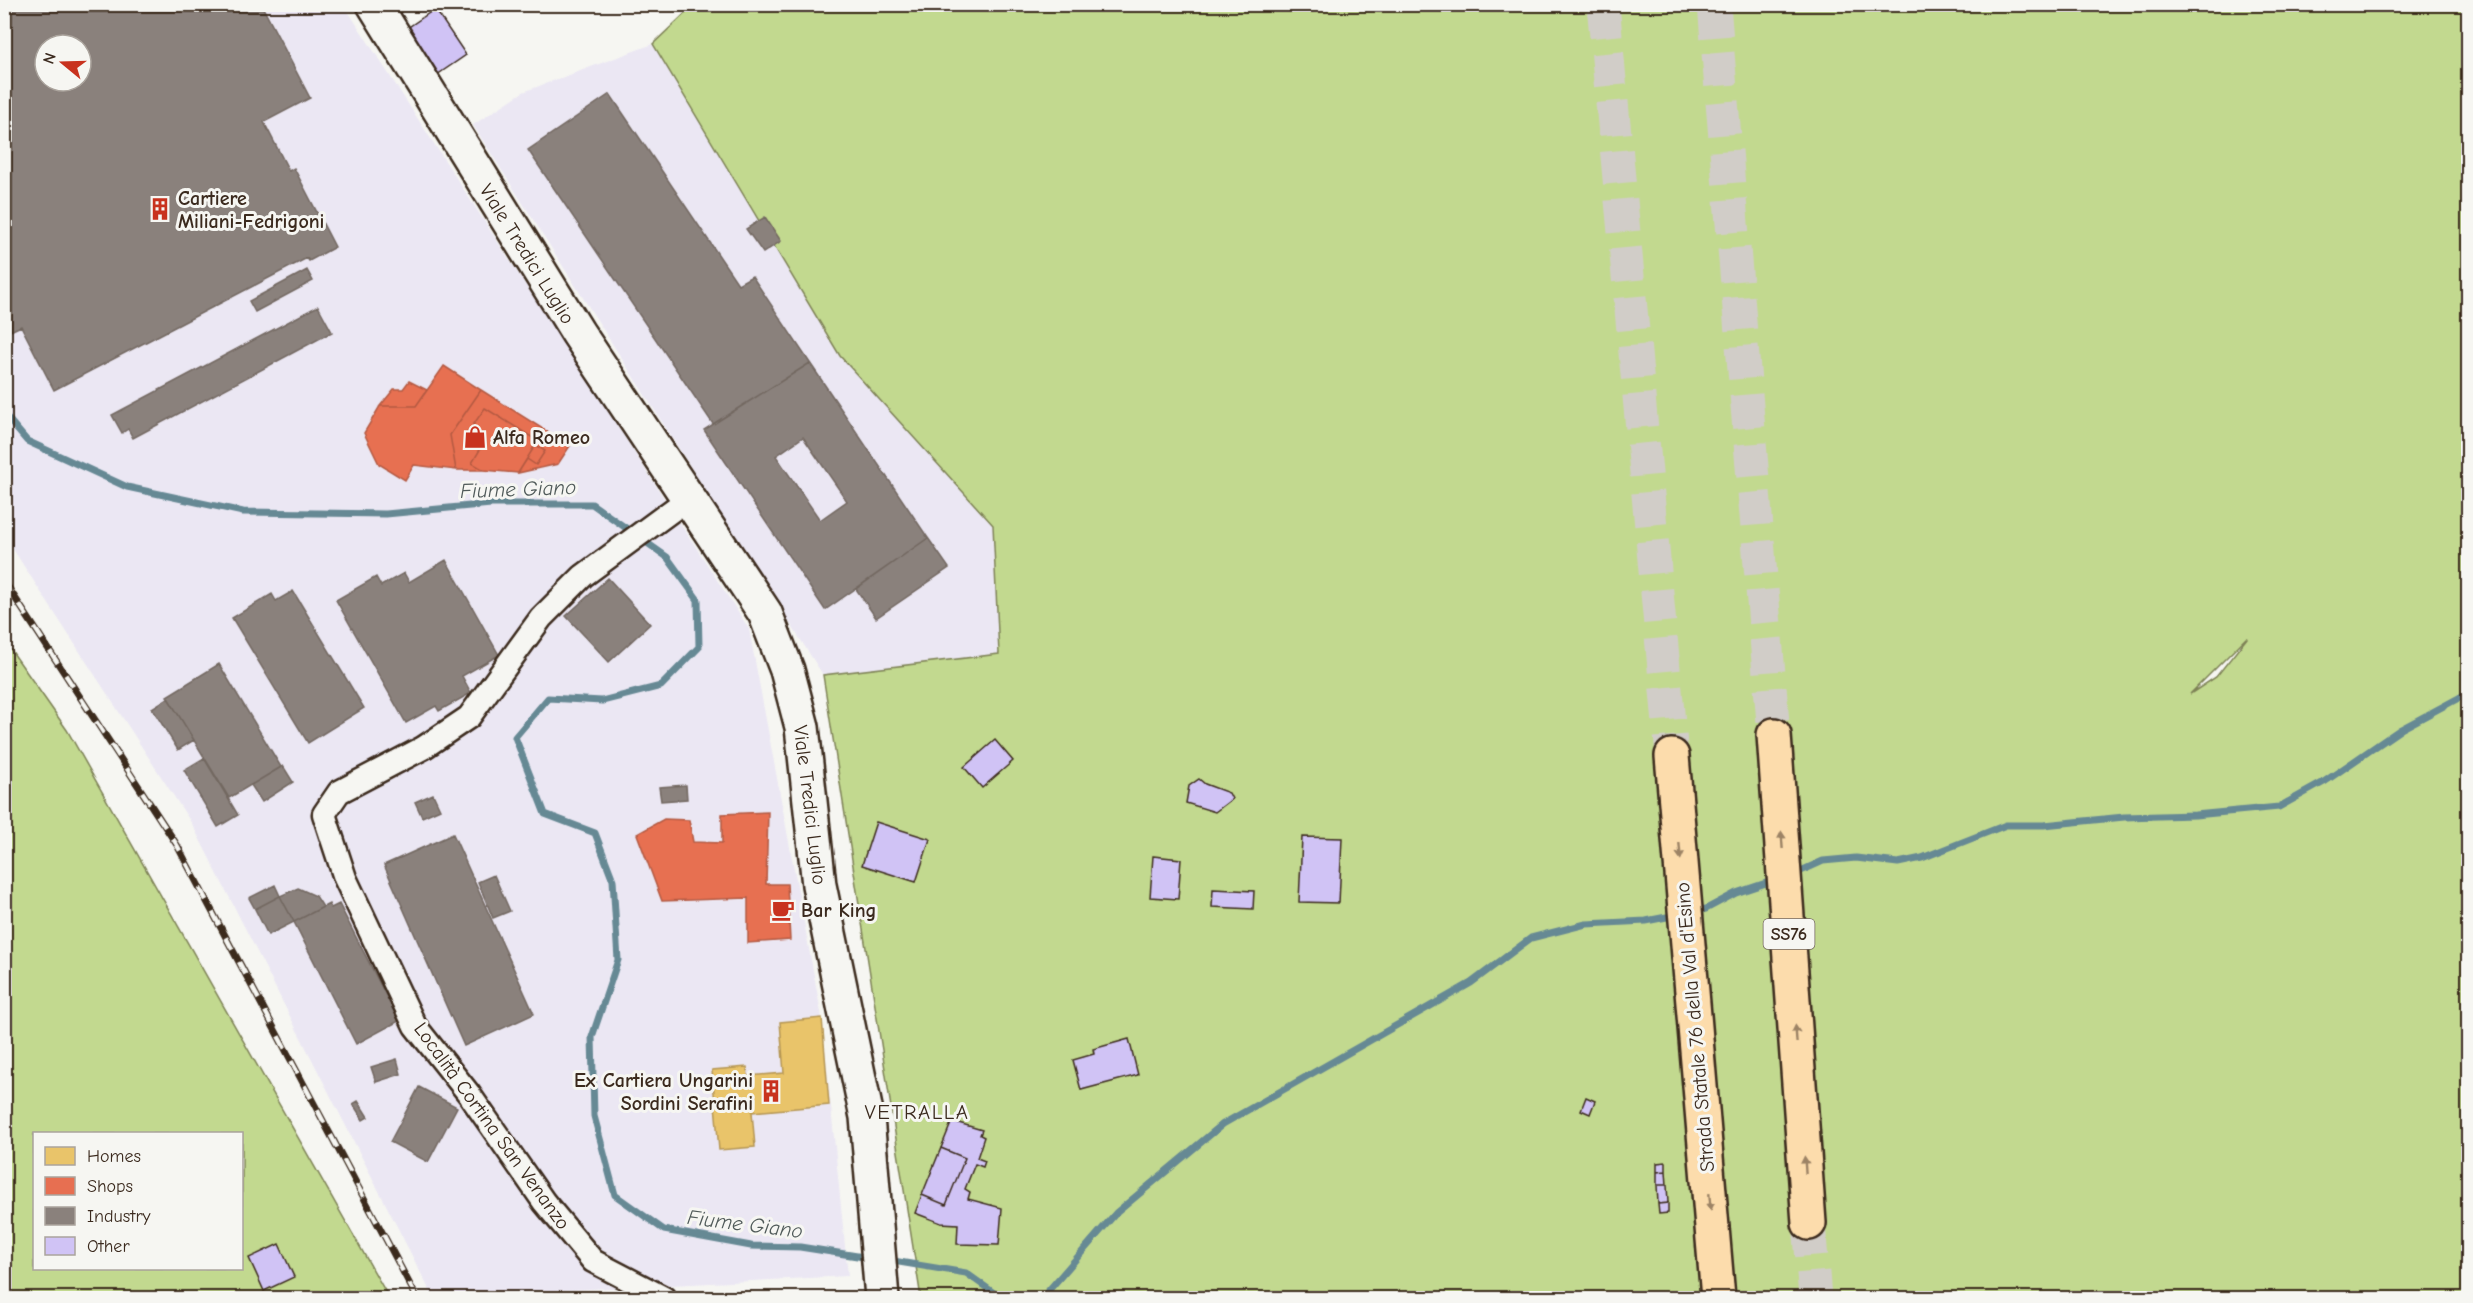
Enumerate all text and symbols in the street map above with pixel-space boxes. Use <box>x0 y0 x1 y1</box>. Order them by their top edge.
north arrow <box>33 33 93 93</box>
text: N <box>40 51 60 66</box>
street label: Viale Tredici Luglio <box>475 180 579 328</box>
place label: Cartiere Miliani-Fedrigoni <box>178 187 324 233</box>
building icon: Cartiere Miliani-Fedrigoni <box>147 196 173 222</box>
shop icon: Alfa Romeo <box>462 424 488 450</box>
place label: Alfa Romeo <box>493 426 590 449</box>
water label: Fiume Giano <box>460 475 576 503</box>
street label: Viale Tredici Luglio <box>789 724 831 886</box>
one-way arrow <box>1777 830 1787 849</box>
one-way arrow <box>1675 842 1685 861</box>
street label: Strada Statale 76 della Val d'Esino <box>1671 881 1719 1173</box>
cafe icon: Bar King <box>770 897 796 923</box>
place label: Bar King <box>801 899 877 922</box>
road number: SS76 <box>1764 919 1814 949</box>
street label: Località Cortina San Venanzo <box>409 1018 575 1234</box>
one-way arrow <box>1791 1025 1800 1044</box>
place label: Ex Cartiera Ungarini Sordini Serafini <box>574 1069 753 1115</box>
building icon: Ex Cartiera Ungarini Sordini Serafini <box>758 1078 784 1104</box>
district label: VETRALLA <box>865 1100 969 1124</box>
legend <box>33 1132 243 1270</box>
text: Homes <box>87 1146 141 1167</box>
one-way arrow <box>1800 1155 1810 1174</box>
text: Shops <box>87 1176 133 1197</box>
one-way arrow <box>1705 1193 1715 1212</box>
water label: Fiume Giano <box>686 1205 804 1243</box>
text: Industry <box>87 1206 152 1227</box>
text: Other <box>87 1236 130 1257</box>

